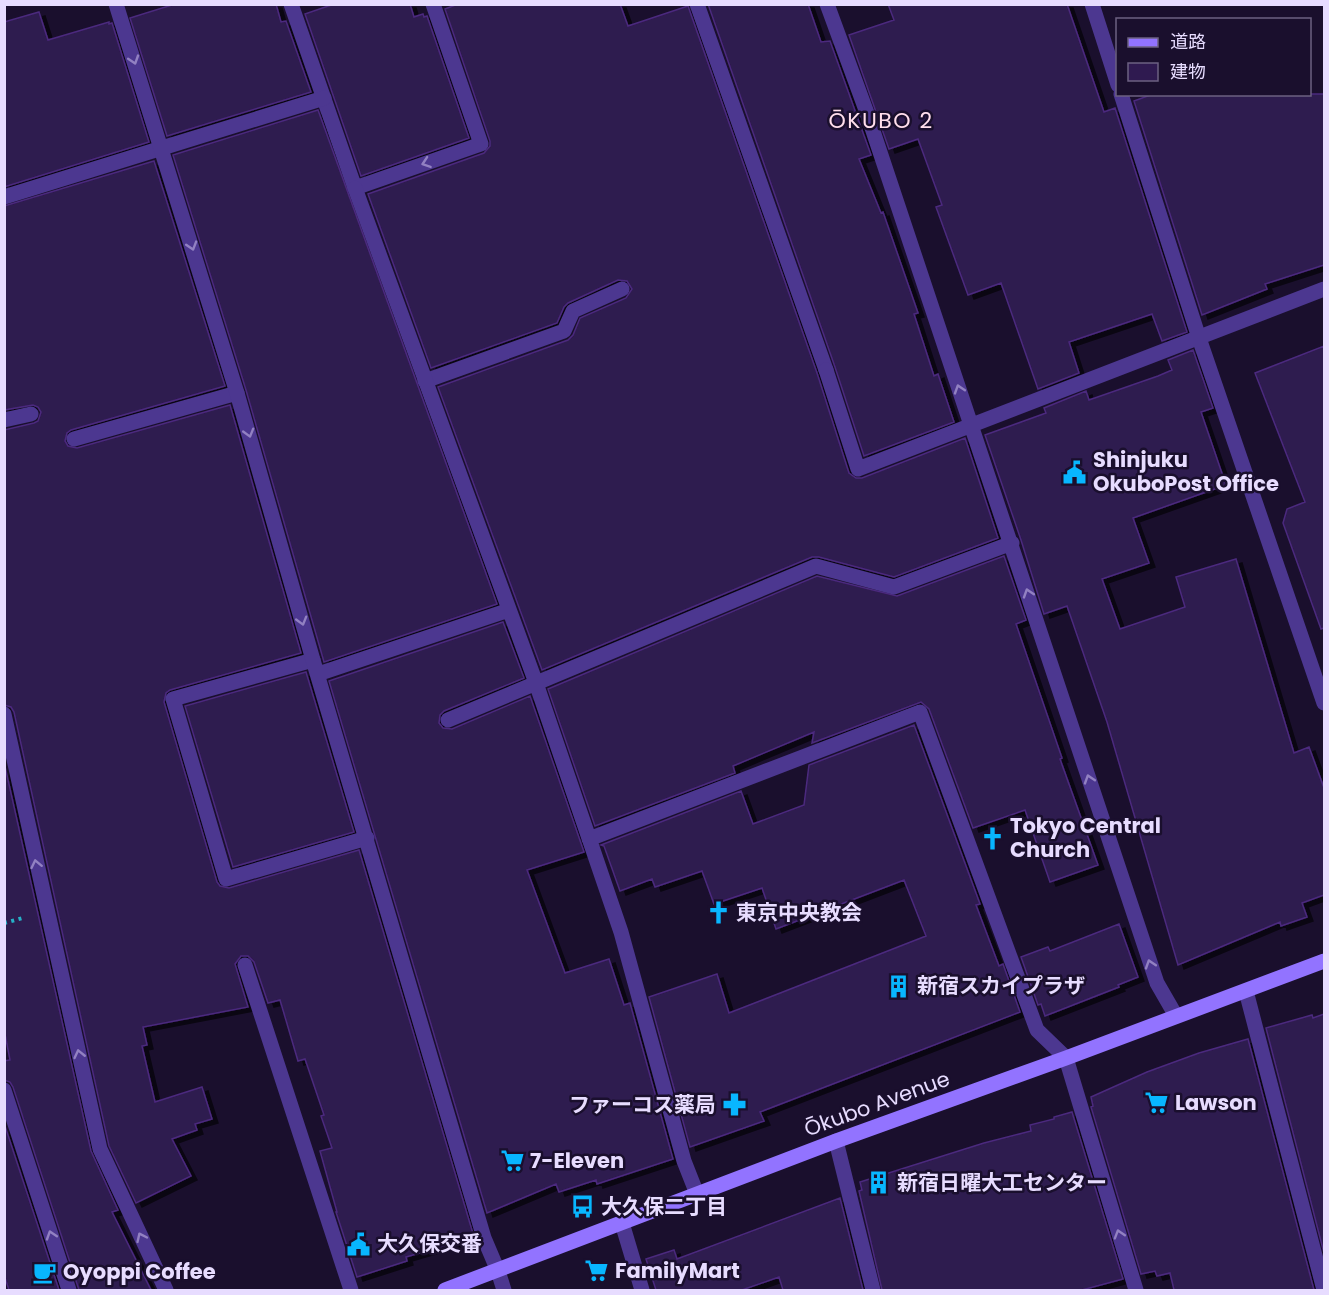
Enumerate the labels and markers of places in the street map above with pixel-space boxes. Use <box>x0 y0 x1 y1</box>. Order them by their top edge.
place label: Shinjuku OkuboPost Office <box>1093 445 1279 498</box>
public building icon: Shinjuku OkuboPost Office <box>1062 459 1088 485</box>
place label: Tokyo Central Church <box>1010 811 1161 864</box>
church icon: Tokyo Central Church <box>979 825 1005 851</box>
place label: 東京中央教会 <box>736 898 862 927</box>
church icon: 東京中央教会 <box>705 900 731 926</box>
place label: 新宿スカイプラザ <box>917 971 1085 1000</box>
building icon: 新宿スカイプラザ <box>886 973 912 999</box>
place label: Lawson <box>1175 1088 1257 1117</box>
place label: ファーコス薬局 <box>569 1090 716 1119</box>
supermarket icon: Lawson <box>1144 1090 1170 1116</box>
pharmacy icon: ファーコス薬局 <box>721 1092 747 1118</box>
place label: 7-Eleven <box>530 1146 624 1175</box>
supermarket icon: 7-Eleven <box>499 1148 525 1174</box>
place label: 新宿日曜大工センター <box>897 1168 1107 1197</box>
building icon: 新宿日曜大工センター <box>866 1170 892 1196</box>
place label: 大久保二丁目 <box>601 1192 727 1221</box>
bus stop icon: 大久保二丁目 <box>570 1194 596 1220</box>
place label: 大久保交番 <box>377 1229 482 1258</box>
public building icon: 大久保交番 <box>346 1231 372 1257</box>
place label: FamilyMart <box>615 1256 740 1285</box>
place label: Oyoppi Coffee <box>63 1257 216 1286</box>
supermarket icon: FamilyMart <box>584 1258 610 1284</box>
cafe icon: Oyoppi Coffee <box>32 1259 58 1285</box>

